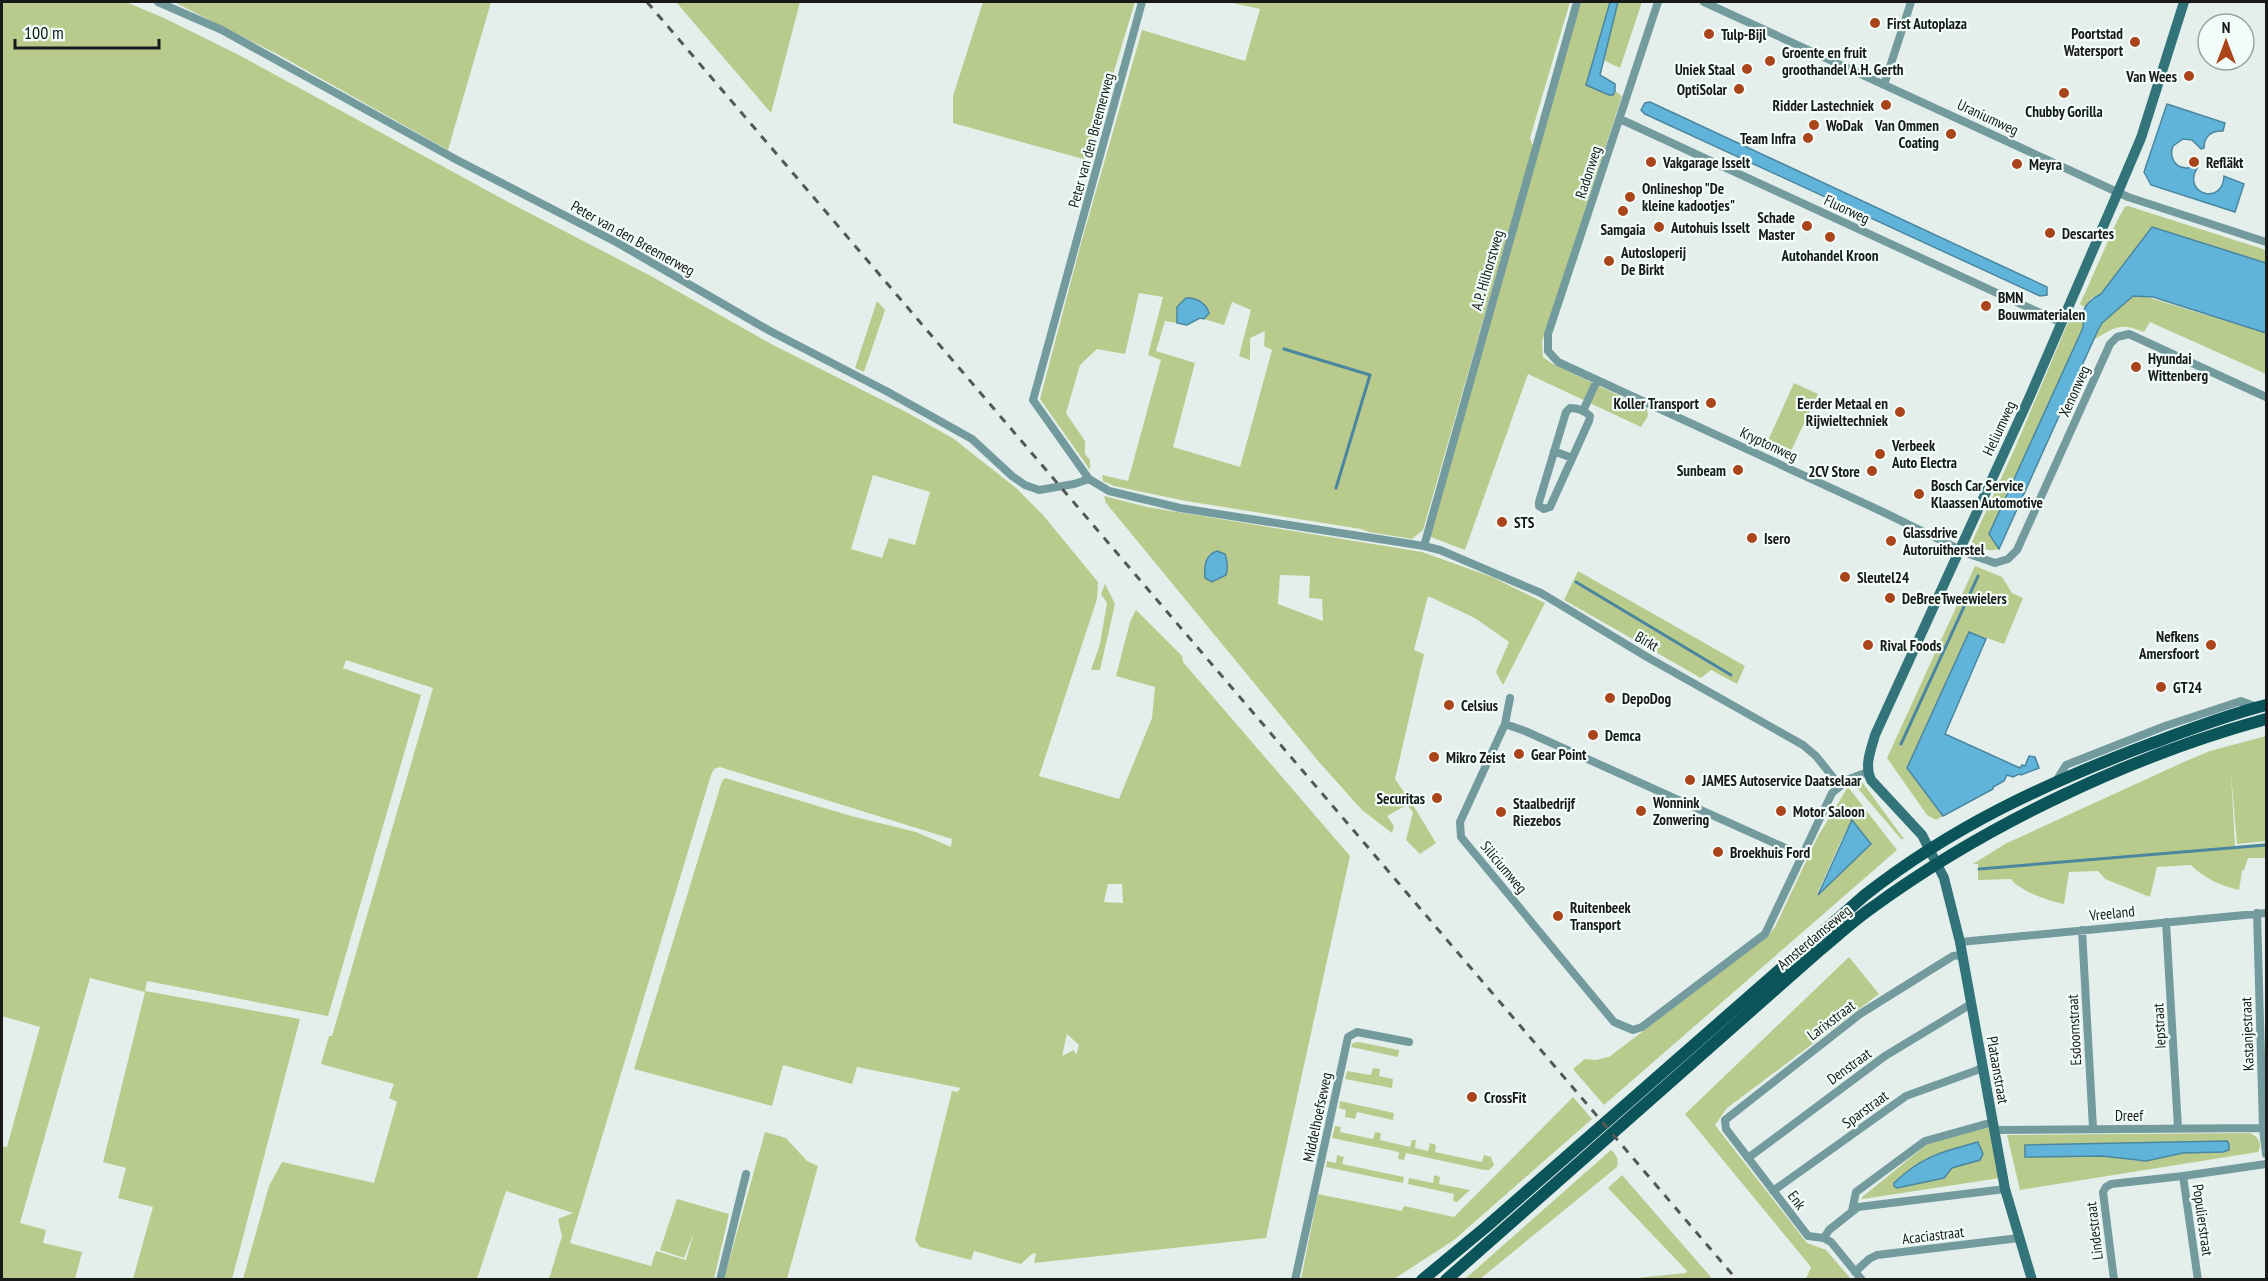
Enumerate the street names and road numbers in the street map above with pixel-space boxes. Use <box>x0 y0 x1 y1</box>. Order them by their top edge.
street label: Peter van den Breemerweg <box>1064 71 1118 209</box>
street label: Uraniumweg <box>1954 95 2022 139</box>
street label: Radonweg <box>1571 143 1605 201</box>
street label: Fluorweg <box>1821 190 1873 228</box>
street label: Peter van den Breemerweg <box>568 196 698 280</box>
street label: A.P. Hilhorstweg <box>1466 228 1508 312</box>
street label: Xenonweg <box>2054 362 2094 420</box>
street label: Heliumweg <box>1978 397 2020 459</box>
street label: Kryptonweg <box>1737 422 1801 466</box>
street label: Birkt <box>1632 627 1662 655</box>
street label: Siliciumweg <box>1477 837 1531 897</box>
street label: Amsterdamseweg <box>1773 901 1855 973</box>
street label: Vreeland <box>2087 901 2136 925</box>
street label: Esdoornstraat <box>2063 994 2085 1066</box>
street label: Larixstraat <box>1803 996 1859 1044</box>
street label: Kastanjestraat <box>2236 997 2258 1071</box>
street label: Iepstraat <box>2148 1003 2170 1049</box>
street label: Plataanstraat <box>1983 1035 2013 1105</box>
street label: Denstraat <box>1823 1044 1875 1088</box>
street label: Middelhoefseweg <box>1298 1070 1336 1164</box>
street label: Sparstraat <box>1838 1086 1892 1132</box>
street label: Dreef <box>2115 1106 2144 1125</box>
street label: Populierstraat <box>2189 1183 2217 1257</box>
street label: Enk <box>1784 1187 1810 1213</box>
street label: Lindestraat <box>2081 1201 2107 1261</box>
street label: Acaciastraat <box>1901 1222 1965 1248</box>

